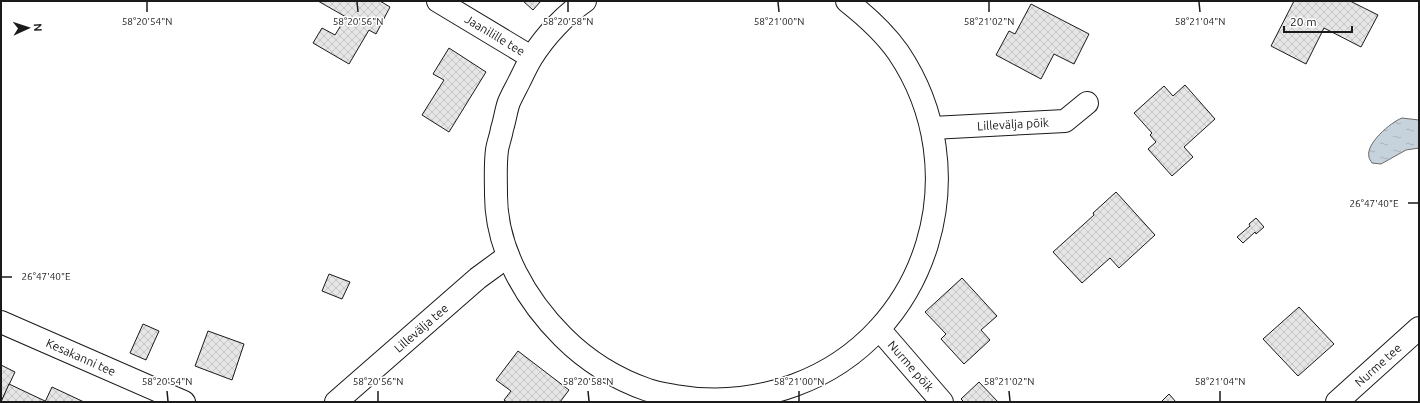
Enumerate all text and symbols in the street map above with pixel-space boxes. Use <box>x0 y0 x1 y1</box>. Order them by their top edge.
north arrow <box>8 8 48 48</box>
scale bar <box>1284 8 1352 34</box>
street label: Jaanilille tee <box>463 12 527 58</box>
text: 20 m <box>1290 15 1317 28</box>
text: 58°20'54"N <box>122 16 172 27</box>
text: 58°20'56"N <box>333 16 383 27</box>
text: 58°20'58"N <box>543 16 593 27</box>
text: 58°21'00"N <box>754 16 804 27</box>
text: 58°21'02"N <box>964 16 1014 27</box>
text: 58°21'04"N <box>1175 16 1225 27</box>
text: N <box>32 23 44 32</box>
street label: Lillevälja põik <box>977 116 1049 132</box>
text: 26°47'40"E <box>1349 198 1399 209</box>
text: 26°47'40"E <box>21 271 71 282</box>
street label: Lillevälja tee <box>392 301 450 355</box>
street label: Kesakanni tee <box>44 336 118 378</box>
street label: Nurme põik <box>886 338 936 394</box>
street label: Nurme tee <box>1352 341 1404 389</box>
text: 58°20'54"N <box>142 376 192 387</box>
text: 58°20'56"N <box>353 376 403 387</box>
text: 58°20'58"N <box>563 376 613 387</box>
text: 58°21'00"N <box>774 376 824 387</box>
text: 58°21'02"N <box>984 376 1034 387</box>
text: 58°21'04"N <box>1195 376 1245 387</box>

